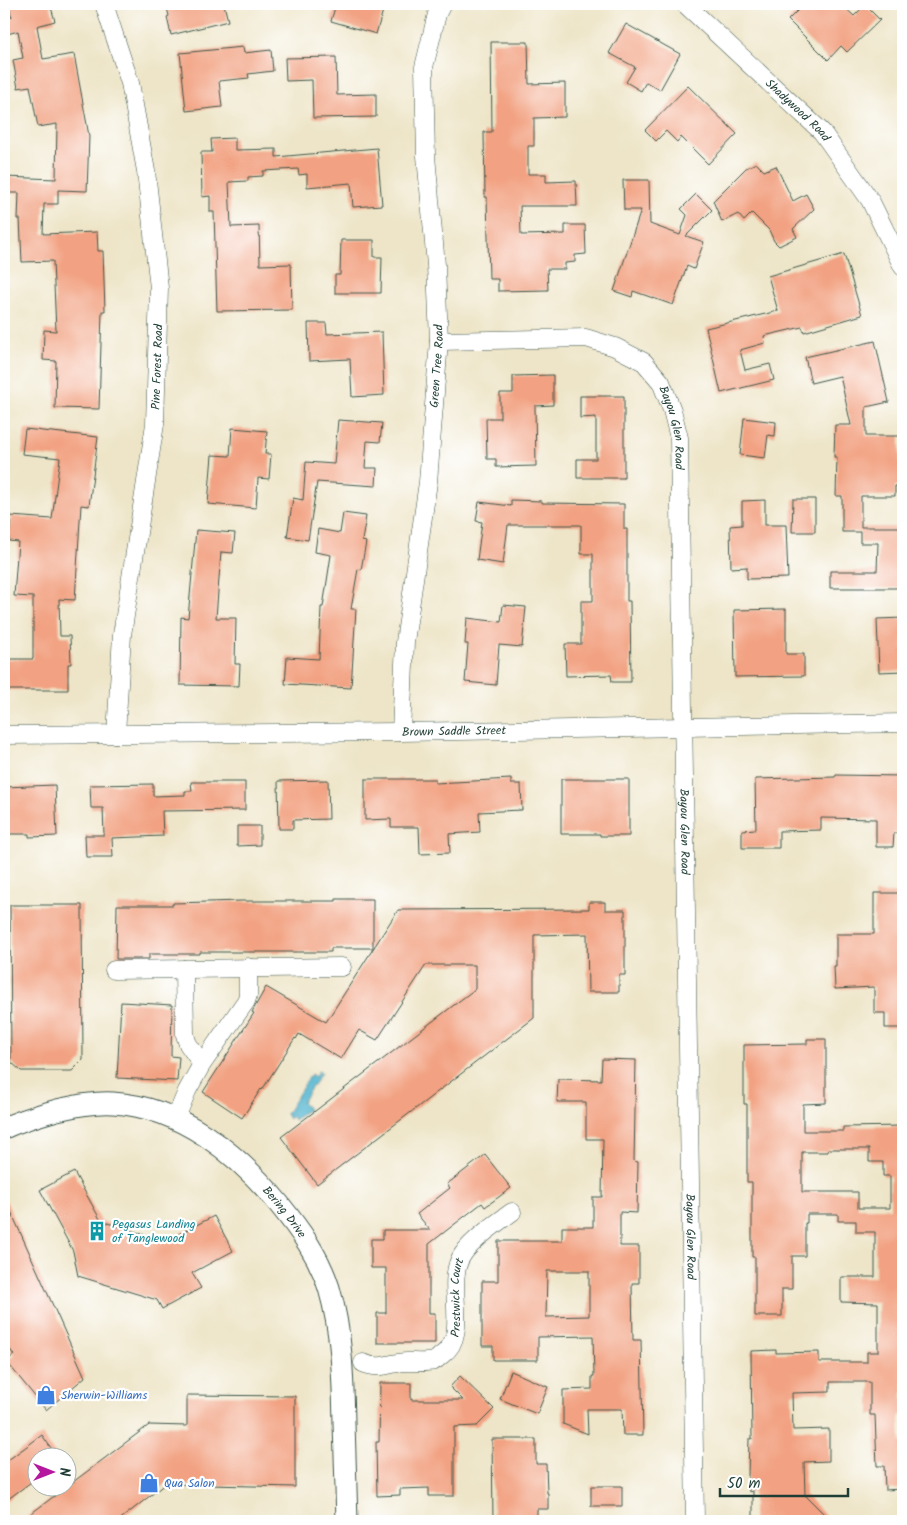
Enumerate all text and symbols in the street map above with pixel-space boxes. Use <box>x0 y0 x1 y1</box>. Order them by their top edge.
street label: Shadywood Road <box>761 75 835 146</box>
street label: Pine Forest Road <box>147 323 169 410</box>
street label: Green Tree Road <box>425 323 449 408</box>
street label: Bayou Glen Road <box>653 383 688 471</box>
street label: Brown Saddle Street <box>402 721 507 742</box>
street label: Bayou Glen Road <box>674 789 694 876</box>
street label: Bering Drive <box>258 1182 311 1243</box>
street label: Bayou Glen Road <box>680 1194 700 1281</box>
place label: Pegasus Landing of Tanglewood <box>112 1215 196 1248</box>
building icon: Pegasus Landing of Tanglewood <box>86 1220 108 1242</box>
street label: Prestwick Court <box>446 1254 470 1339</box>
shop icon: Sherwin-Williams <box>35 1384 57 1406</box>
place label: Sherwin-Williams <box>61 1386 147 1405</box>
north arrow <box>28 1448 78 1498</box>
scale bar <box>720 1465 847 1497</box>
text: N <box>53 1468 75 1477</box>
shop icon: Qua Salon <box>138 1472 160 1494</box>
text: 50 m <box>727 1472 761 1496</box>
place label: Qua Salon <box>164 1474 215 1493</box>

